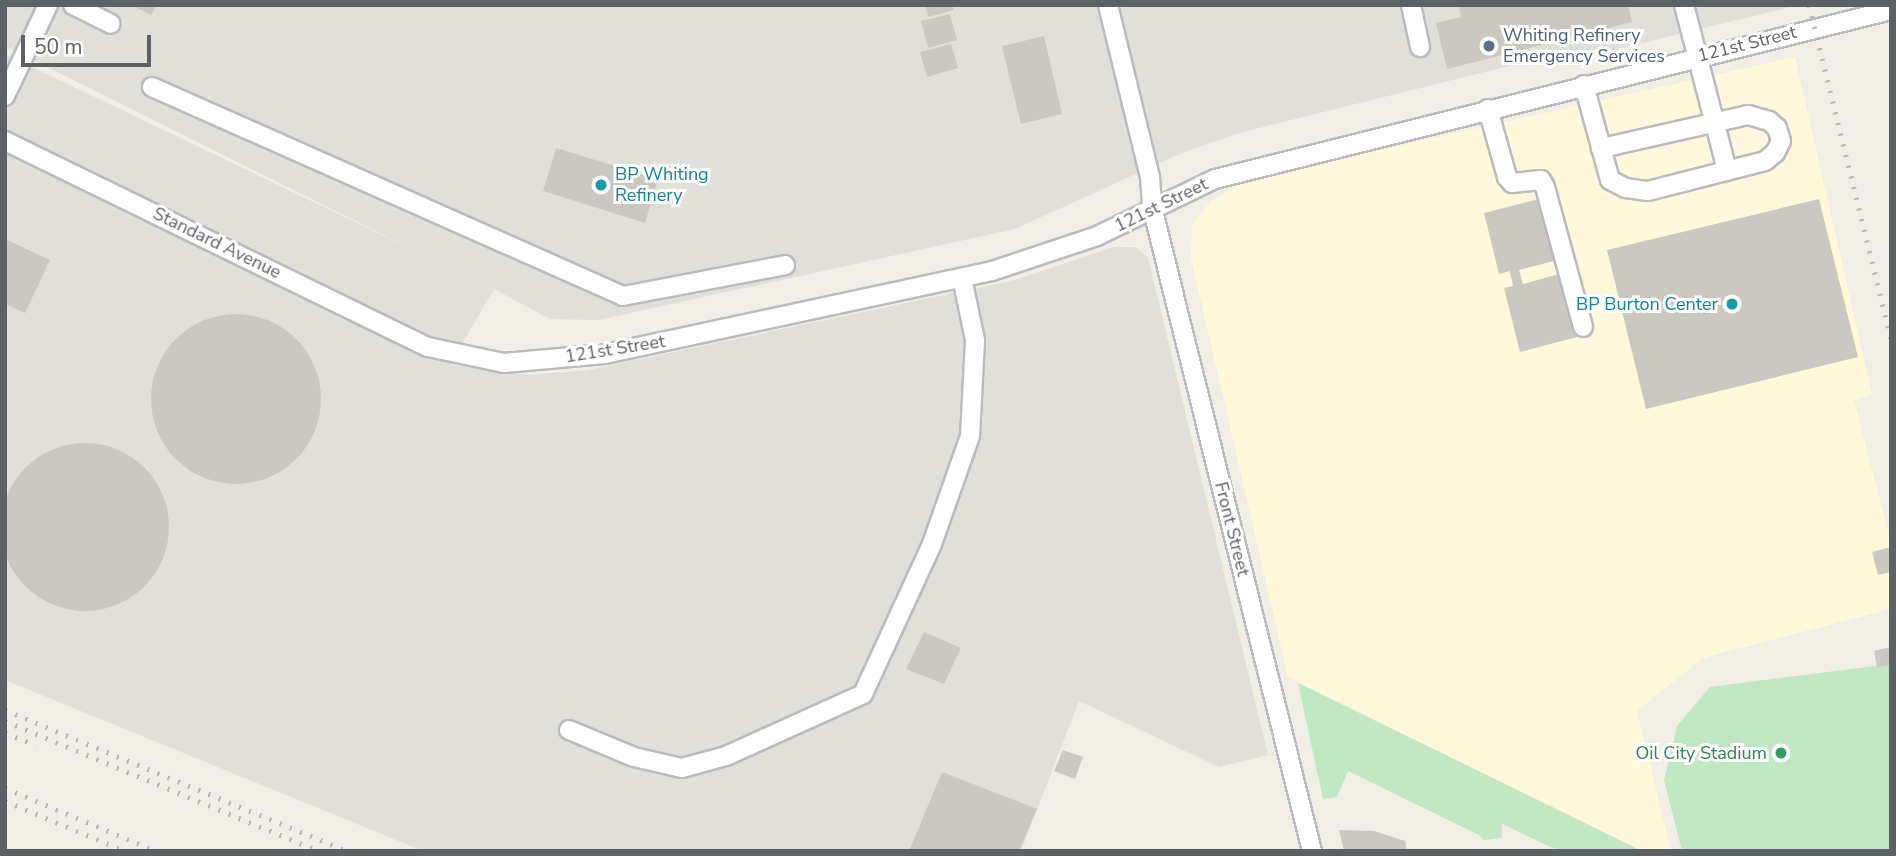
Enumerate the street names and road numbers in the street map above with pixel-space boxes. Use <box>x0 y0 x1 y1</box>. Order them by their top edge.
street label: 121st Street <box>1695 21 1799 67</box>
street label: 121st Street <box>1111 173 1211 237</box>
street label: Standard Avenue <box>149 203 285 283</box>
street label: 121st Street <box>563 330 667 368</box>
street label: Front Street <box>1210 480 1254 578</box>

